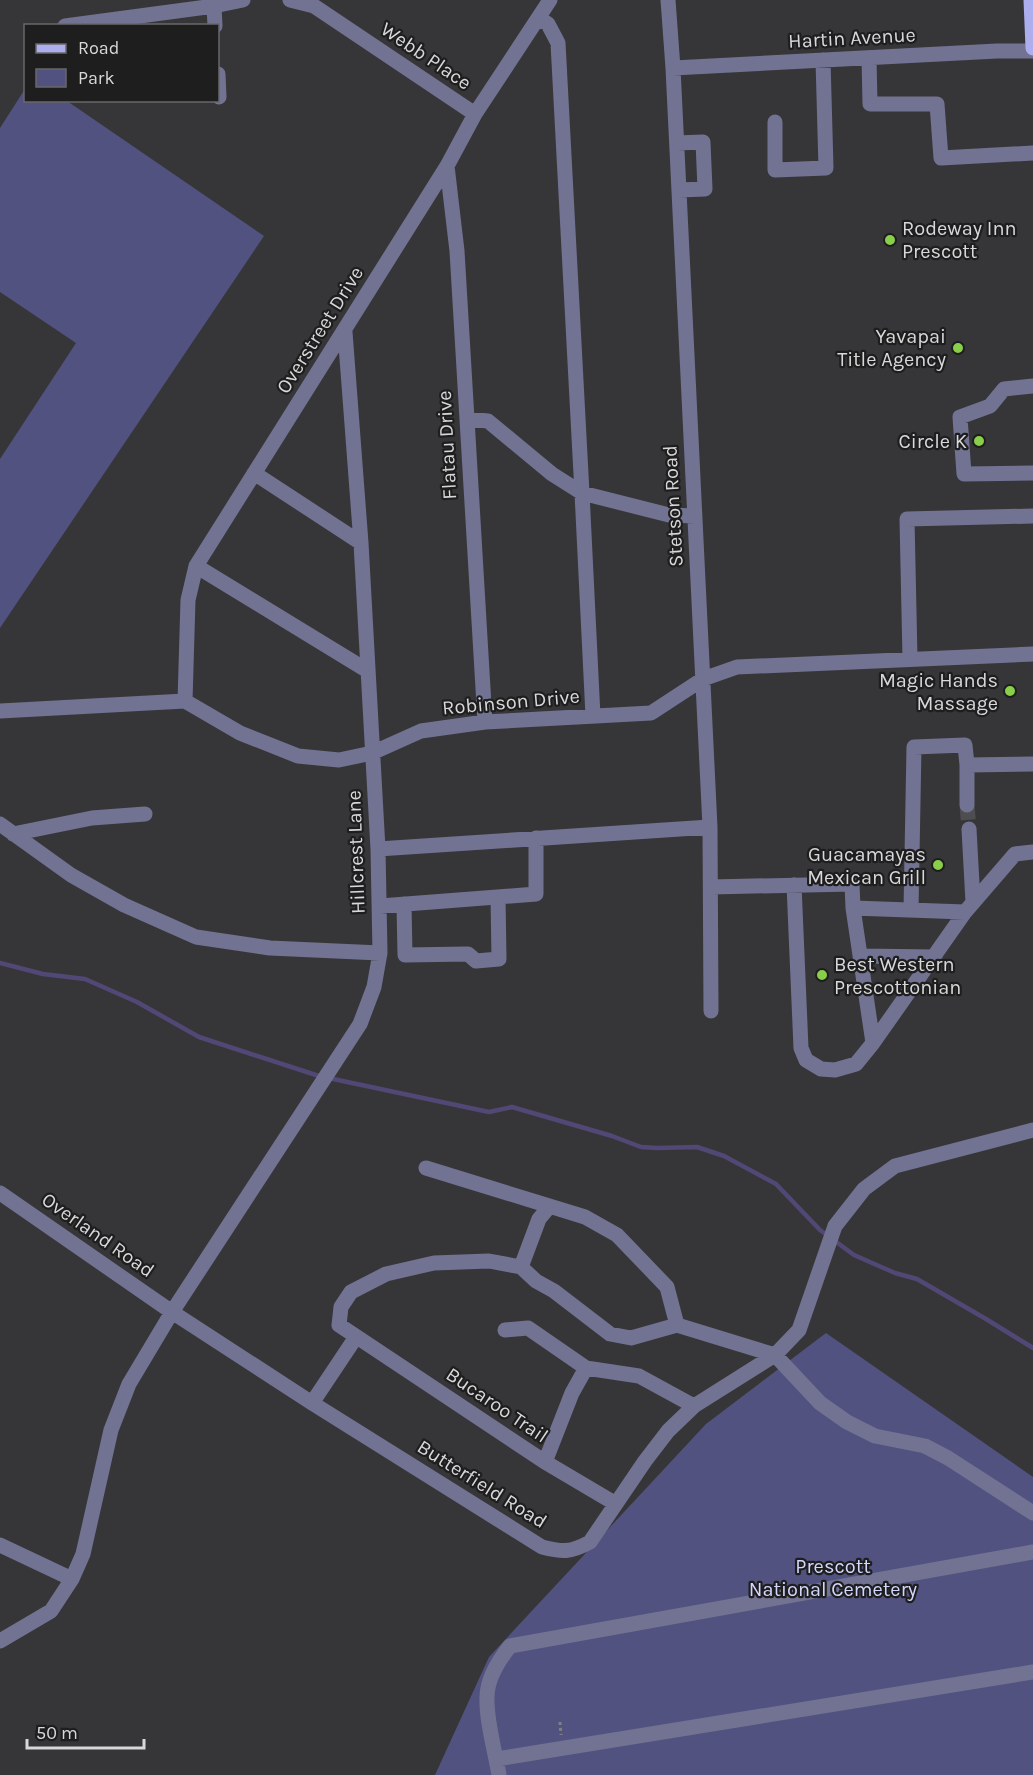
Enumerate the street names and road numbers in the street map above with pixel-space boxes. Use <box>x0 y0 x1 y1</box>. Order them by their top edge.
street label: Webb Place <box>376 17 476 95</box>
street label: Hartin Avenue <box>788 23 916 53</box>
street label: Overstreet Drive <box>272 262 368 398</box>
street label: Flatau Drive <box>433 390 461 500</box>
street label: Stetson Road <box>658 445 688 567</box>
street label: Robinson Drive <box>441 685 581 719</box>
street label: Hillcrest Lane <box>342 790 370 914</box>
street label: Overland Road <box>37 1188 159 1282</box>
street label: Bucaroo Trail <box>442 1362 552 1448</box>
street label: Butterfield Road <box>413 1435 551 1533</box>

